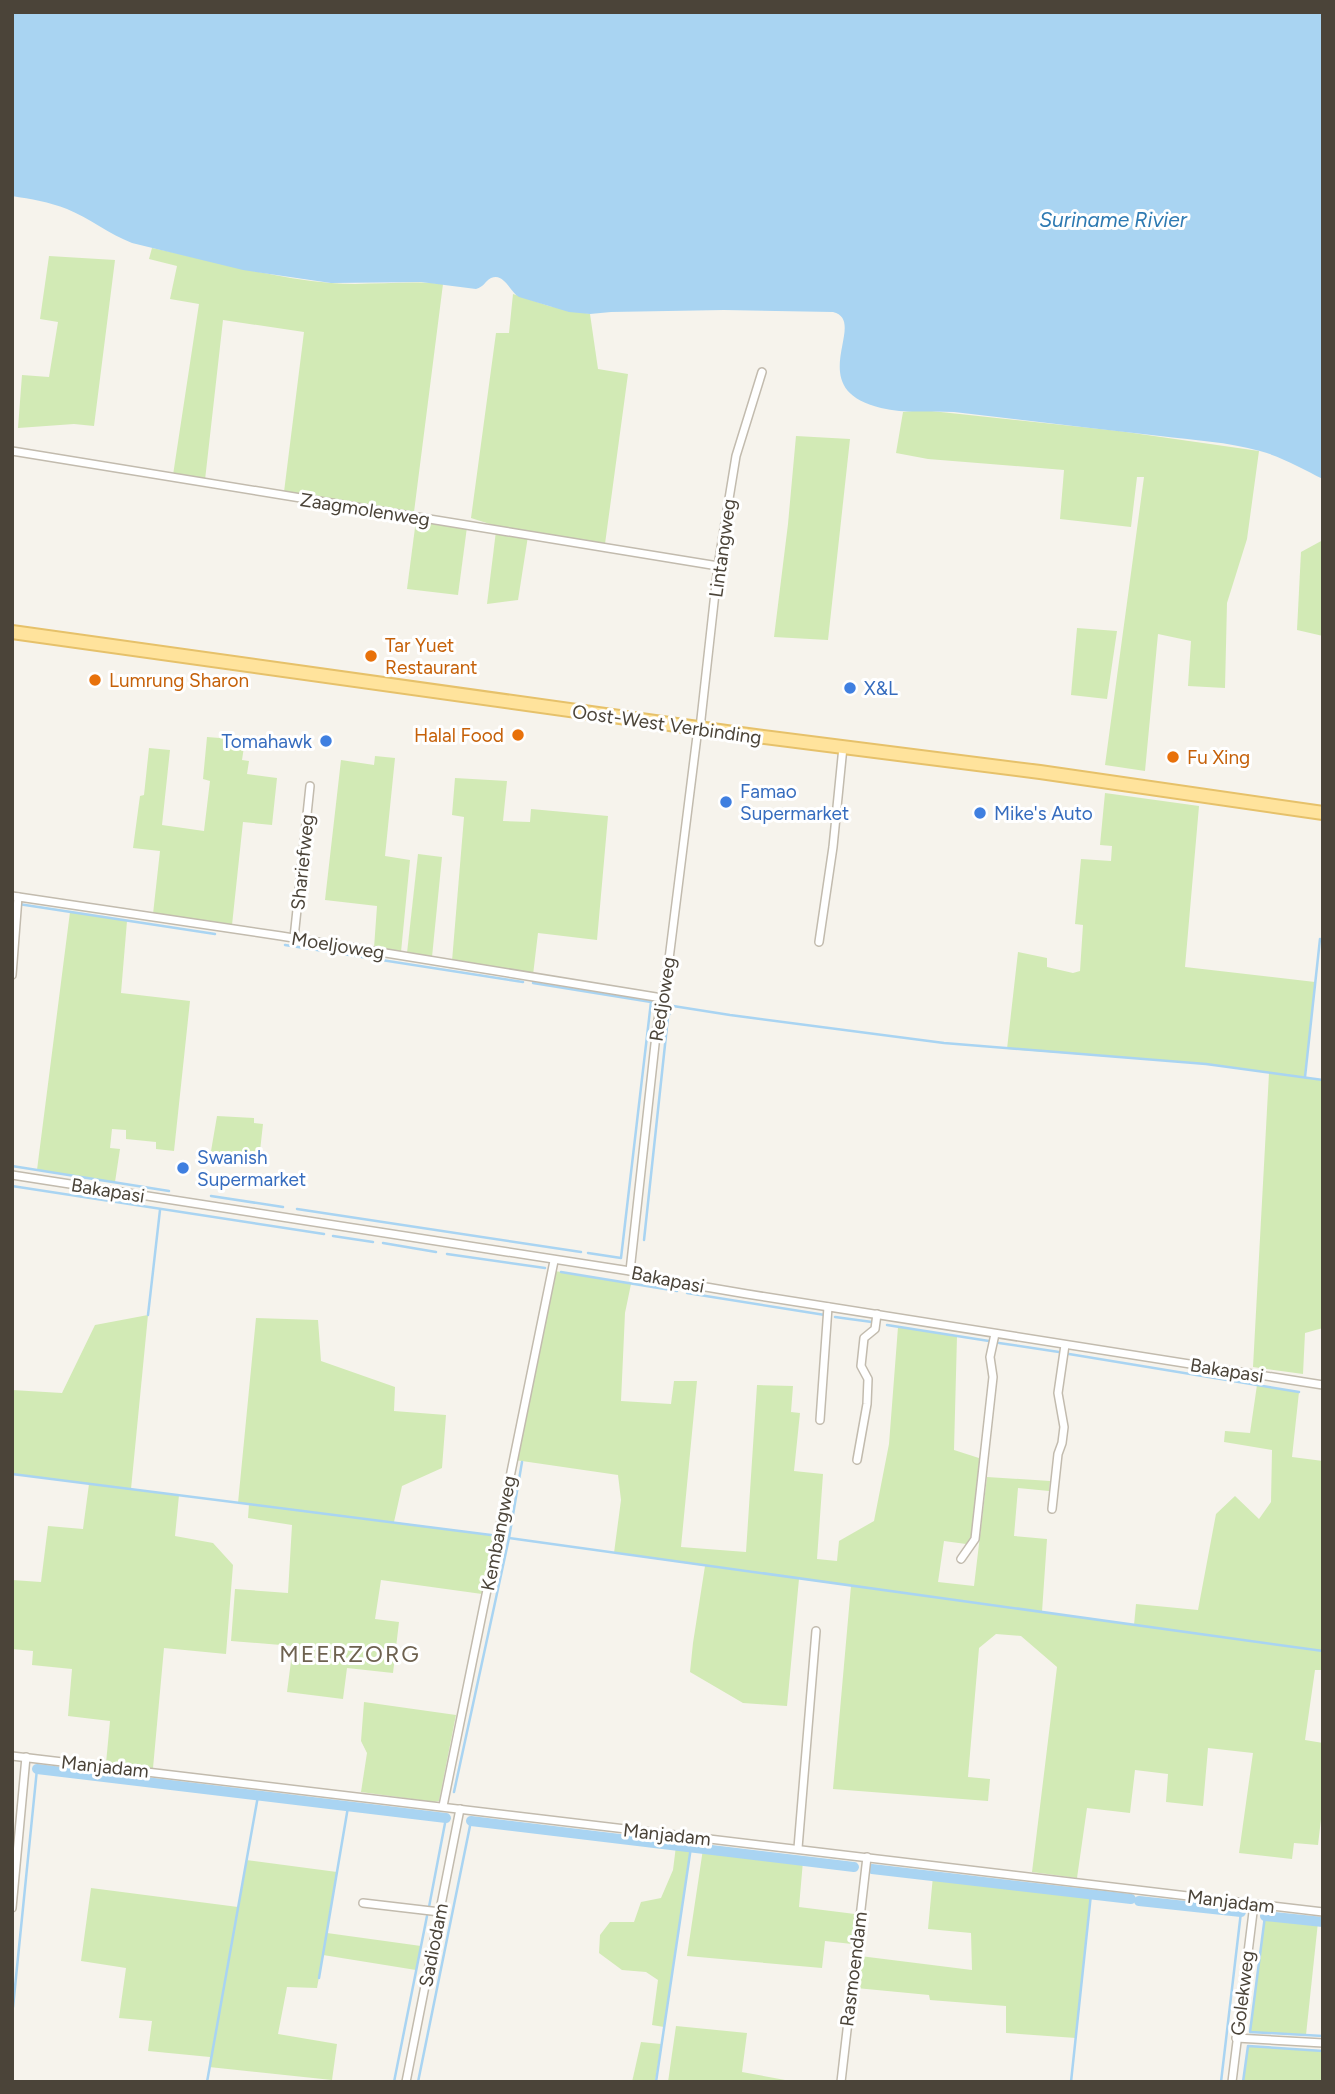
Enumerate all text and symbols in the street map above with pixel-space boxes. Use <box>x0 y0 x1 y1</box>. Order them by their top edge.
water label: Suriname Rivier <box>1039 207 1188 232</box>
street label: Zaagmolenweg <box>298 488 431 531</box>
street label: Lintangweg <box>704 497 741 599</box>
place label: Tar Yuet Restaurant <box>385 634 477 679</box>
marker: Tar Yuet Restaurant <box>363 648 379 664</box>
place label: Lumrung Sharon <box>109 669 249 692</box>
marker: Lumrung Sharon <box>87 672 103 688</box>
place label: X&L <box>864 677 898 700</box>
marker: X&L <box>842 680 858 696</box>
street label: Oost-West Verbinding <box>571 700 763 749</box>
place label: Halal Food <box>414 724 504 747</box>
marker: Halal Food <box>510 727 526 743</box>
place label: Tomahawk <box>222 730 313 753</box>
marker: Tomahawk <box>318 733 334 749</box>
place label: Fu Xing <box>1187 746 1250 769</box>
marker: Fu Xing <box>1165 749 1181 765</box>
place label: Famao Supermarket <box>740 780 849 825</box>
marker: Famao Supermarket <box>718 794 734 810</box>
place label: Mike's Auto <box>994 802 1093 825</box>
marker: Mike's Auto <box>972 805 988 821</box>
street label: Shariefweg <box>286 813 319 911</box>
street label: Moeljoweg <box>290 927 386 964</box>
street label: Redjoweg <box>644 955 681 1043</box>
place label: Swanish Supermarket <box>197 1146 306 1191</box>
marker: Swanish Supermarket <box>175 1160 191 1176</box>
street label: Bakapasi <box>69 1173 146 1208</box>
street label: Bakapasi <box>629 1261 707 1298</box>
street label: Bakapasi <box>1188 1353 1265 1388</box>
street label: Kembangweg <box>476 1474 521 1593</box>
district label: MEERZORG <box>279 1640 421 1668</box>
street label: Manjadam <box>60 1750 150 1783</box>
street label: Manjadam <box>622 1818 712 1851</box>
street label: Manjadam <box>1186 1885 1276 1918</box>
street label: Sadiodam <box>414 1901 453 1989</box>
street label: Rasmoendam <box>835 1910 872 2028</box>
street label: Golekweg <box>1226 1949 1259 2037</box>

